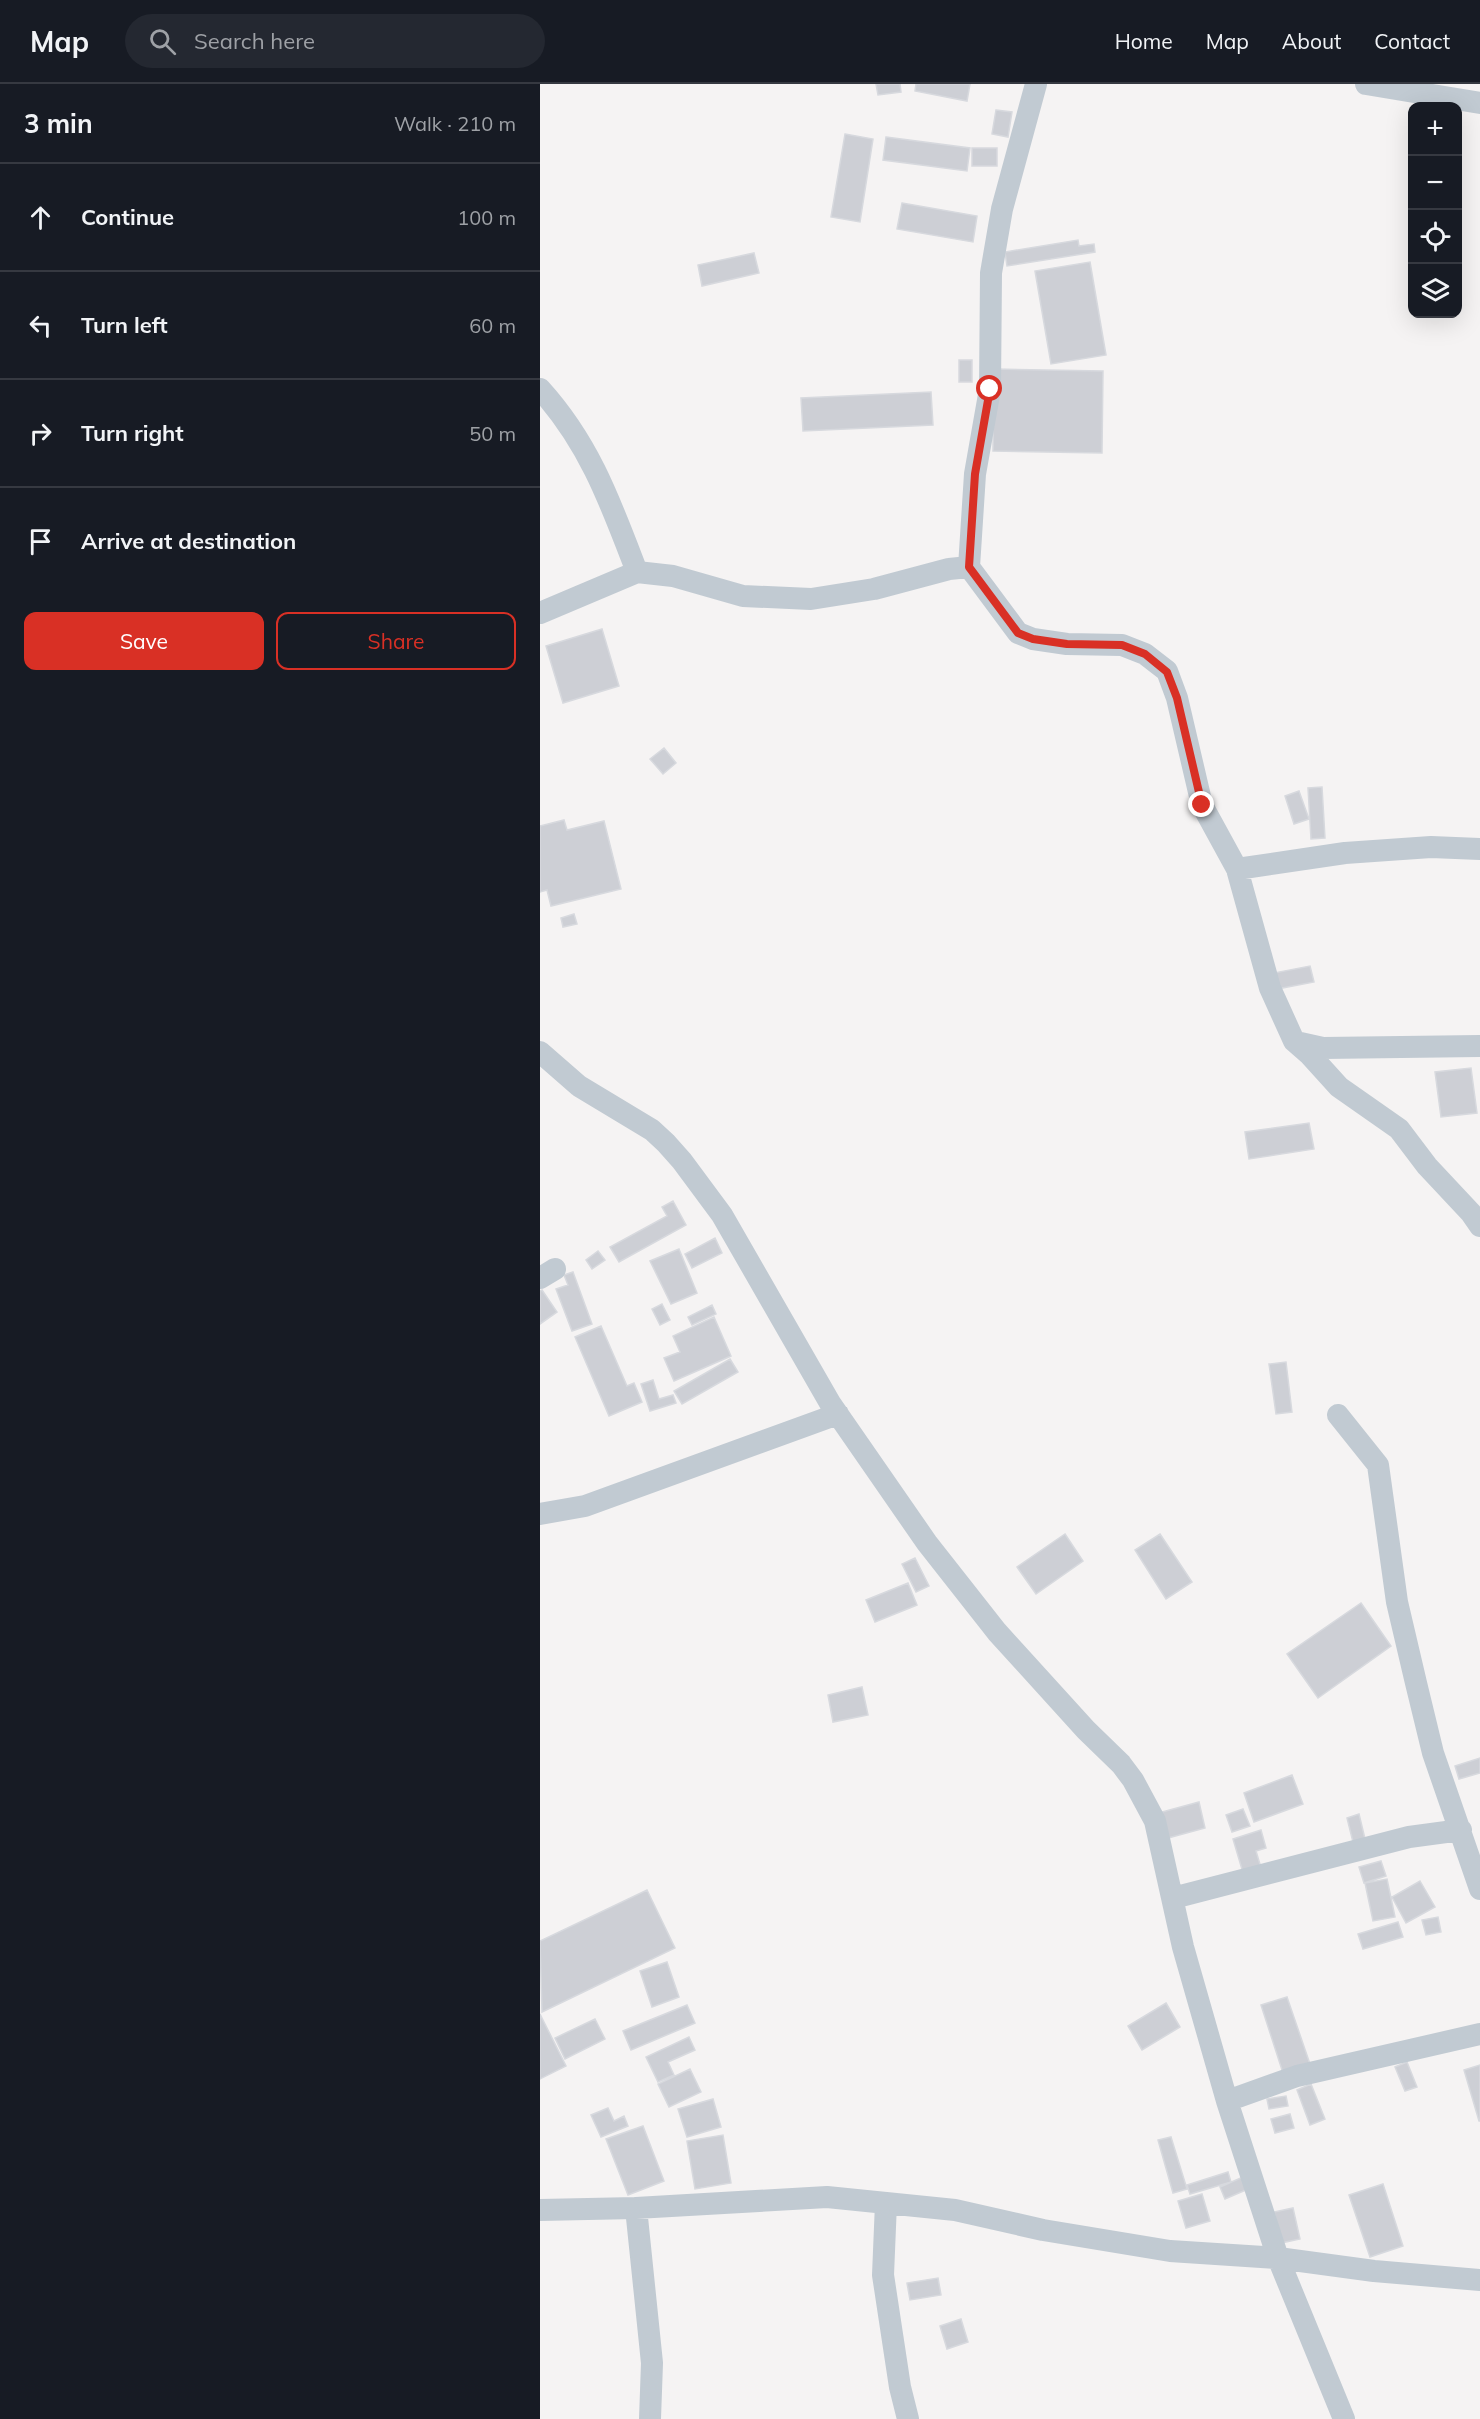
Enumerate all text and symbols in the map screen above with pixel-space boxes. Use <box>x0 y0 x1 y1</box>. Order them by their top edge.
search box <box>125 14 545 68</box>
text: Map <box>30 24 89 59</box>
icon: search <box>146 25 179 58</box>
text: Search here <box>194 27 315 55</box>
text: Home <box>1115 28 1173 54</box>
text: Map <box>1206 28 1249 54</box>
text: About <box>1282 28 1341 54</box>
text: Contact <box>1374 28 1450 54</box>
map controls <box>1408 102 1462 318</box>
button: + <box>1408 102 1462 156</box>
text: 3 min <box>24 107 93 140</box>
text: Walk · 210 m <box>394 111 516 136</box>
button: − <box>1408 156 1462 210</box>
icon: ahead <box>24 201 57 234</box>
text: Continue <box>81 203 174 231</box>
text: 100 m <box>457 205 516 230</box>
button: locate <box>1408 210 1462 264</box>
button: layers <box>1408 264 1462 318</box>
icon: left <box>24 309 57 342</box>
text: Turn left <box>81 311 168 339</box>
text: 60 m <box>469 313 516 338</box>
route start <box>976 375 1002 401</box>
icon: right <box>24 417 57 450</box>
text: Turn right <box>81 419 184 447</box>
text: 50 m <box>469 421 516 446</box>
icon: arrive <box>24 525 57 558</box>
text: Arrive at destination <box>81 527 296 555</box>
button: Save <box>24 612 264 670</box>
button: Share <box>276 612 516 670</box>
route end <box>1188 791 1214 817</box>

